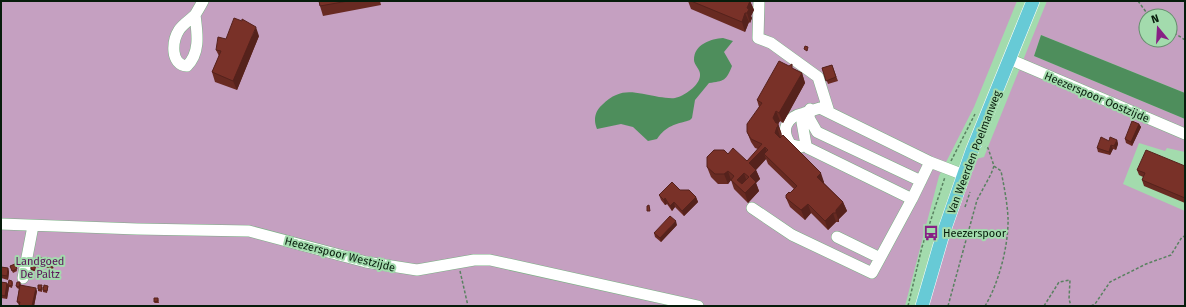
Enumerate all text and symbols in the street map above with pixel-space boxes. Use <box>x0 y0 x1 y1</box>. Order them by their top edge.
north arrow <box>1138 8 1178 48</box>
text: N <box>1150 12 1161 26</box>
street label: Heezerspoor Oostzijde <box>1042 69 1151 125</box>
street label: Van Weerden Poelmanweg <box>945 88 1004 216</box>
bus stop icon: Heezerspoor <box>922 224 940 242</box>
place label: Heezerspoor <box>943 227 1007 240</box>
street label: Heezerspoor Westzijde <box>283 234 397 275</box>
park label: Landgoed De Paltz <box>16 255 64 281</box>

